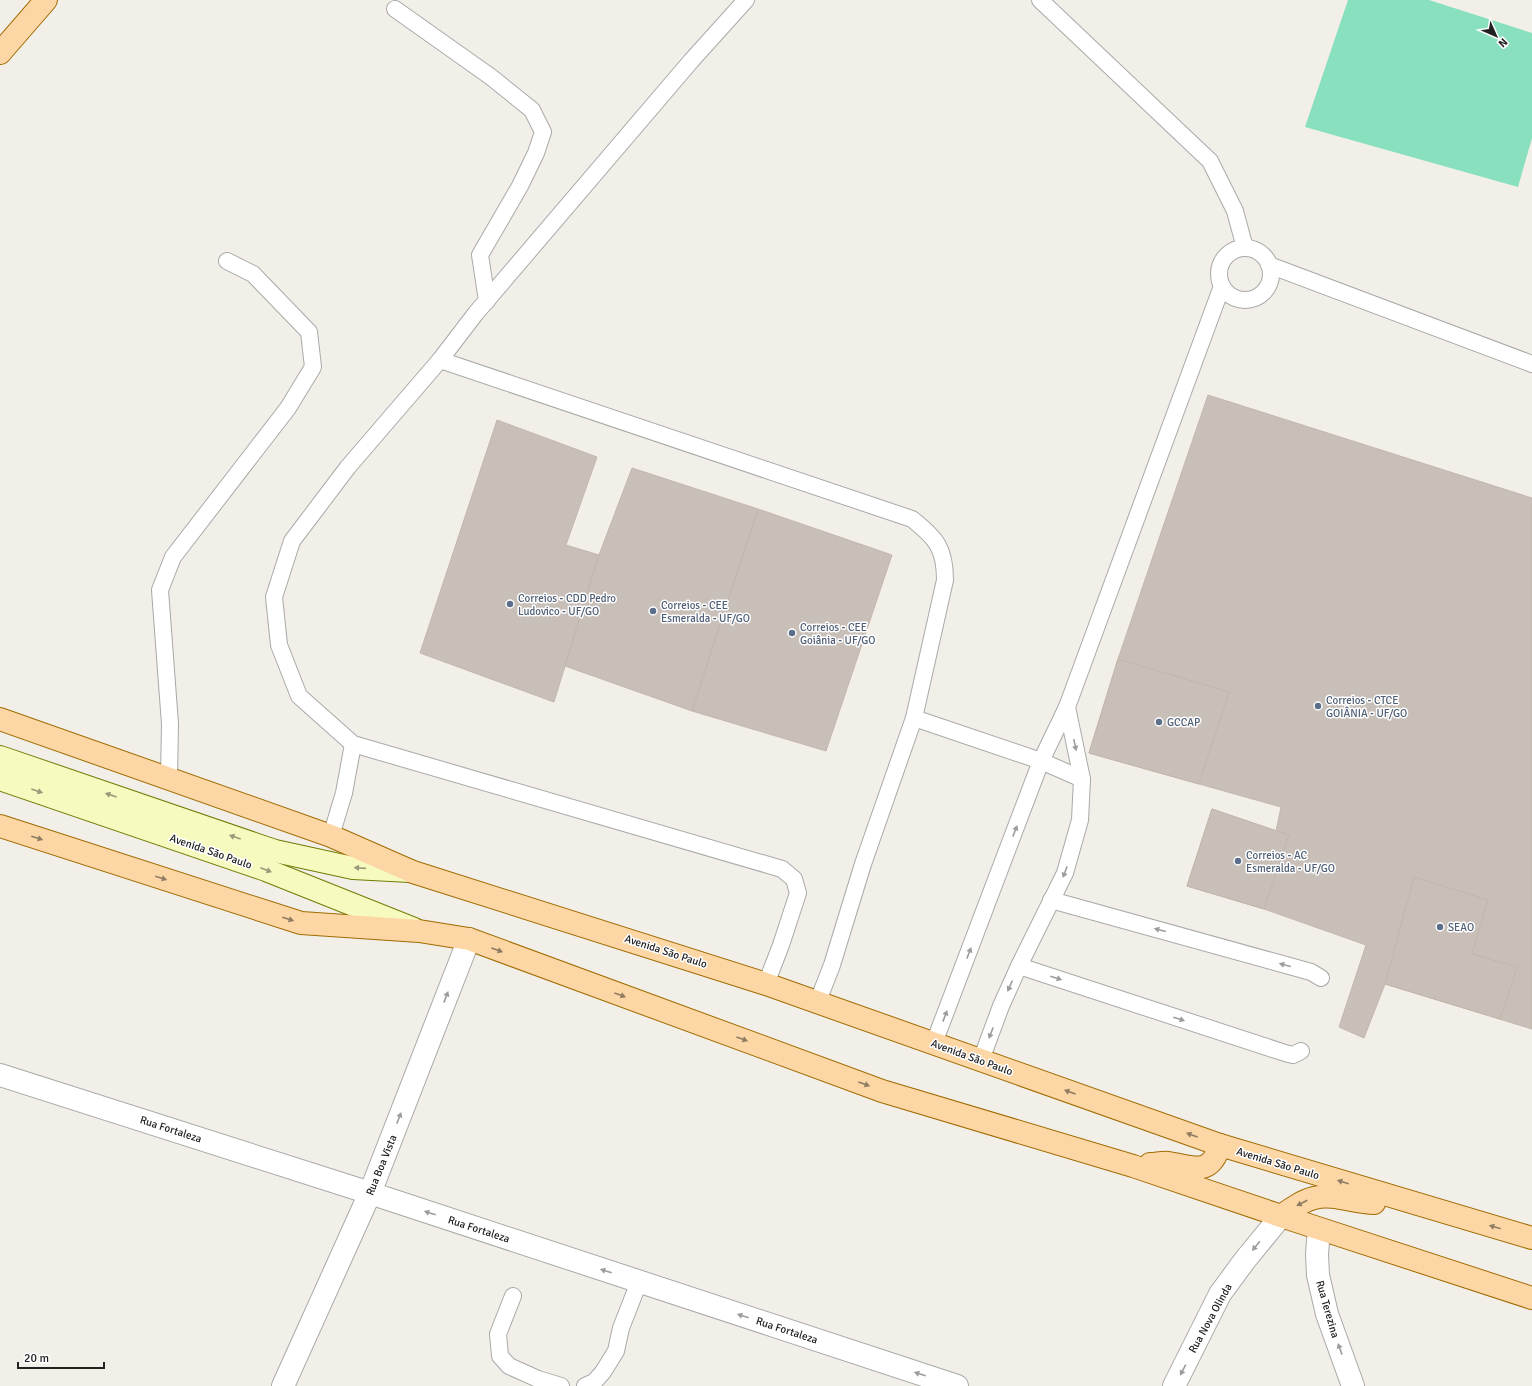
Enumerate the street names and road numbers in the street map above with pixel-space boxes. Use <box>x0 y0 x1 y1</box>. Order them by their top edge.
street label: Avenida São Paulo <box>168 831 254 872</box>
street label: Avenida São Paulo <box>623 932 709 971</box>
street label: Avenida São Paulo <box>929 1037 1015 1078</box>
street label: Rua Fortaleza <box>138 1113 204 1146</box>
street label: Rua Boa Vista <box>363 1133 400 1197</box>
street label: Avenida São Paulo <box>1235 1145 1321 1182</box>
street label: Rua Fortaleza <box>446 1213 512 1246</box>
street label: Rua Terezina <box>1313 1279 1342 1340</box>
street label: Rua Nova Olinda <box>1186 1281 1235 1355</box>
street label: Rua Fortaleza <box>754 1314 820 1347</box>

